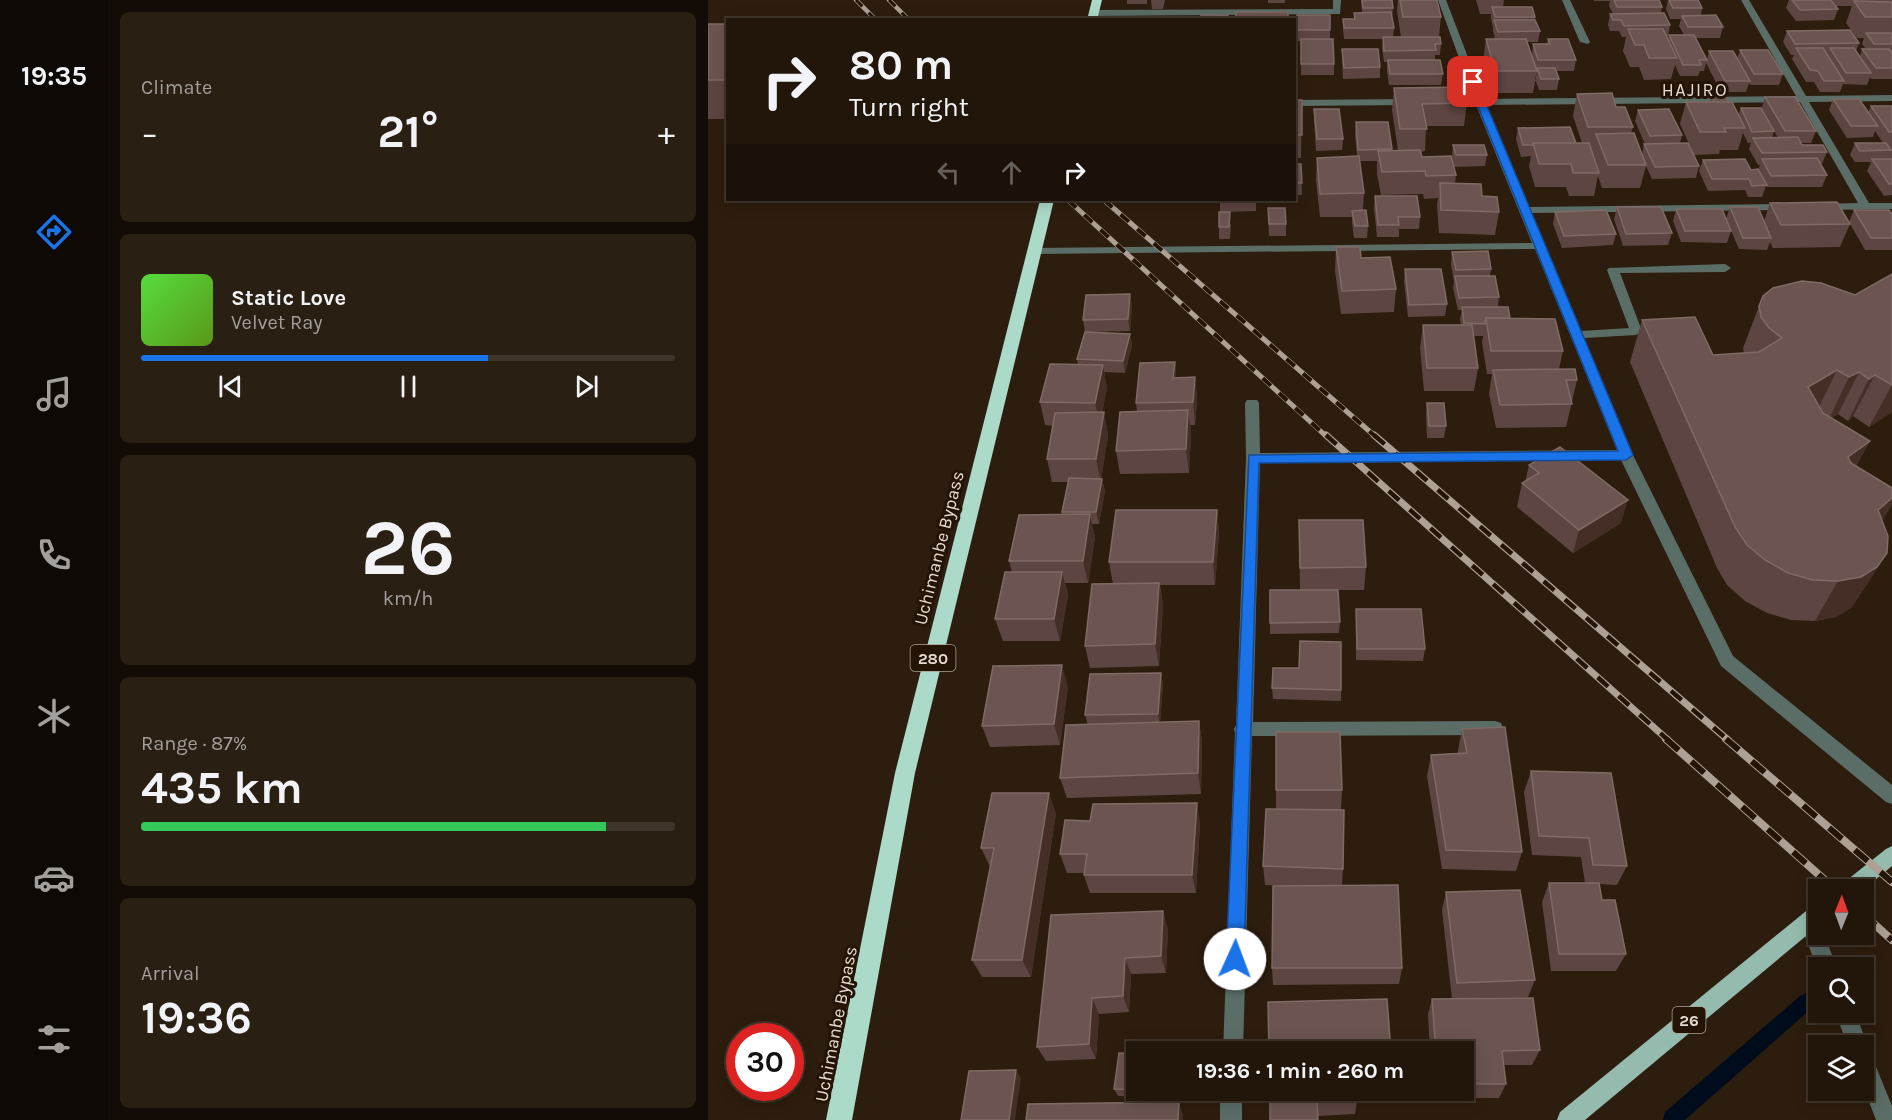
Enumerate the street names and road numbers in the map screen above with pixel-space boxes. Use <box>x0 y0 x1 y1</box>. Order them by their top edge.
street label: Uchimanbe Bypass <box>909 469 969 627</box>
road number: 280 <box>910 645 956 671</box>
street label: Uchimanbe Bypass <box>810 944 862 1104</box>
road number: 26 <box>1672 1007 1706 1033</box>

